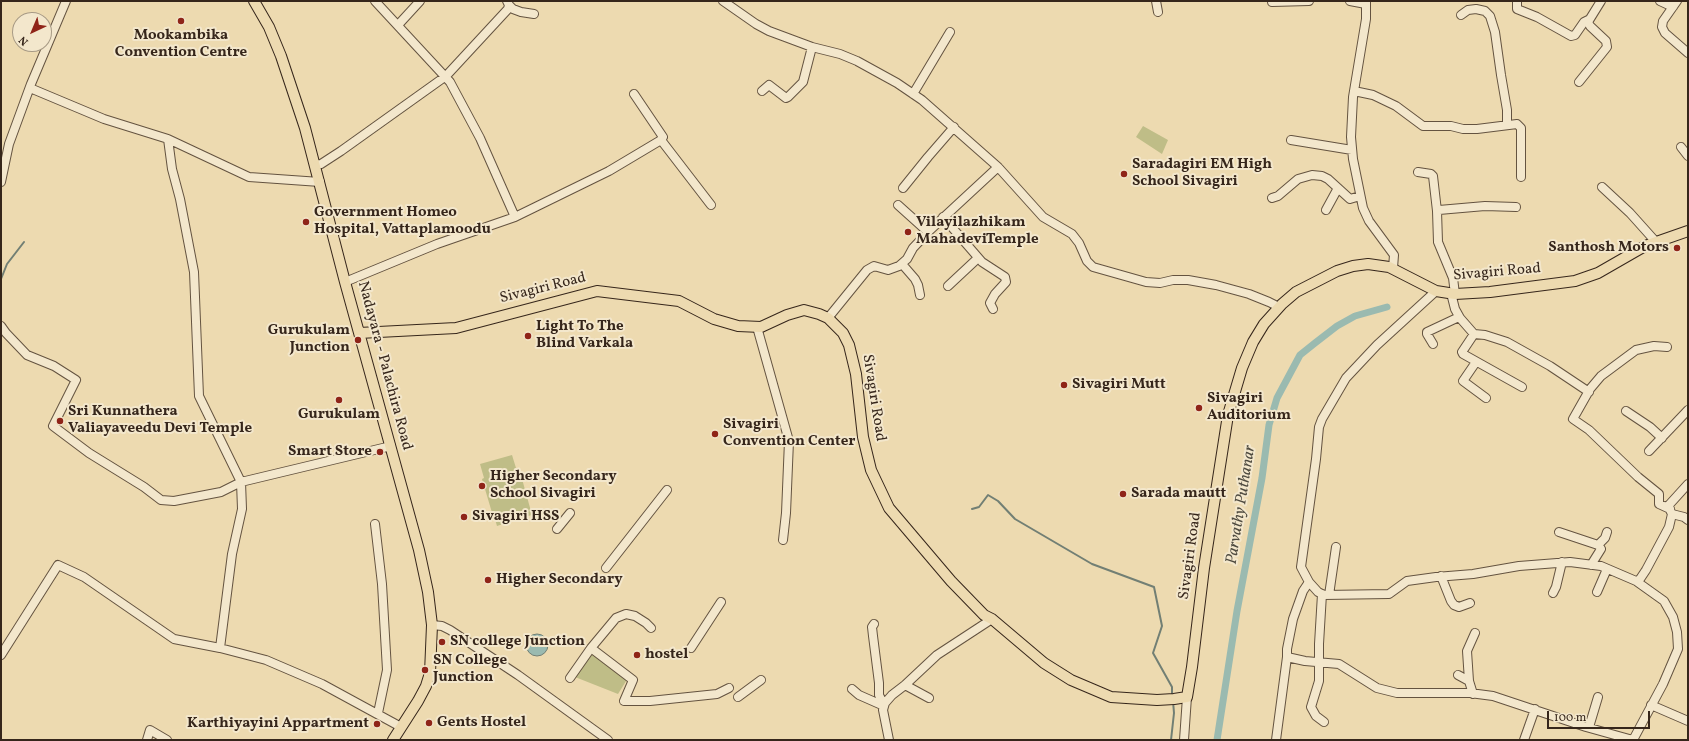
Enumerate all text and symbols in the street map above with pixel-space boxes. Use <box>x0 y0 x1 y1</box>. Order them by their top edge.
north arrow <box>12 12 52 52</box>
marker: Mookambika Convention Centre <box>176 16 186 26</box>
place label: Mookambika Convention Centre <box>115 27 247 62</box>
text: N <box>16 32 32 48</box>
place label: Saradagiri EM High School Sivagiri <box>1132 156 1272 191</box>
marker: Saradagiri EM High School Sivagiri <box>1119 169 1129 179</box>
place label: Government Homeo Hospital, Vattaplamoodu <box>314 204 491 239</box>
place label: Vilayilazhikam MahadeviTemple <box>916 214 1039 249</box>
marker: Government Homeo Hospital, Vattaplamoodu <box>301 217 311 227</box>
marker: Vilayilazhikam MahadeviTemple <box>903 227 913 237</box>
place label: Santhosh Motors <box>1548 239 1669 257</box>
marker: Santhosh Motors <box>1672 243 1682 253</box>
street label: Sivagiri Road <box>1452 260 1542 286</box>
street label: Sivagiri Road <box>498 270 588 308</box>
street label: Nadayara - Palachira Road <box>353 280 415 452</box>
place label: Light To The Blind Varkala <box>536 318 633 353</box>
place label: Gurukulam Junction <box>268 322 350 357</box>
marker: Light To The Blind Varkala <box>523 331 533 341</box>
marker: Gurukulam Junction <box>353 335 363 345</box>
street label: Sivagiri Road <box>857 353 889 443</box>
place label: Sivagiri Mutt <box>1072 376 1166 394</box>
marker: Sivagiri Mutt <box>1059 380 1069 390</box>
place label: Sivagiri Auditorium <box>1207 390 1291 425</box>
marker: Gurukulam <box>334 395 344 405</box>
place label: Sri Kunnathera Valiayaveedu Devi Temple <box>68 403 252 438</box>
marker: Sivagiri Auditorium <box>1194 403 1204 413</box>
place label: Gurukulam <box>298 406 380 424</box>
marker: Sri Kunnathera Valiayaveedu Devi Temple <box>55 416 65 426</box>
place label: Sivagiri Convention Center <box>723 416 855 451</box>
marker: Sivagiri Convention Center <box>710 429 720 439</box>
place label: Smart Store <box>288 443 372 461</box>
water label: Parvathy Puthanar <box>1223 444 1261 566</box>
marker: Smart Store <box>375 447 385 457</box>
place label: Higher Secondary School Sivagiri <box>490 468 617 503</box>
marker: Higher Secondary School Sivagiri <box>477 481 487 491</box>
place label: Sarada mautt <box>1131 485 1226 503</box>
marker: Sarada mautt <box>1118 489 1128 499</box>
place label: Sivagiri HSS <box>472 508 559 526</box>
street label: Sivagiri Road <box>1176 511 1206 601</box>
marker: Sivagiri HSS <box>459 512 469 522</box>
place label: Higher Secondary <box>496 571 623 589</box>
marker: Higher Secondary <box>483 575 493 585</box>
place label: SN college Junction <box>450 633 585 651</box>
marker: SN college Junction <box>437 637 447 647</box>
place label: hostel <box>645 646 688 664</box>
marker: hostel <box>632 650 642 660</box>
place label: SN College Junction <box>433 652 507 687</box>
marker: SN College Junction <box>420 665 430 675</box>
scale bar <box>1549 703 1652 729</box>
text: 100 m <box>1554 710 1586 726</box>
place label: Gents Hostel <box>437 714 526 732</box>
place label: Karthiyayini Appartment <box>187 715 369 733</box>
marker: Gents Hostel <box>424 718 434 728</box>
marker: Karthiyayini Appartment <box>372 719 382 729</box>

